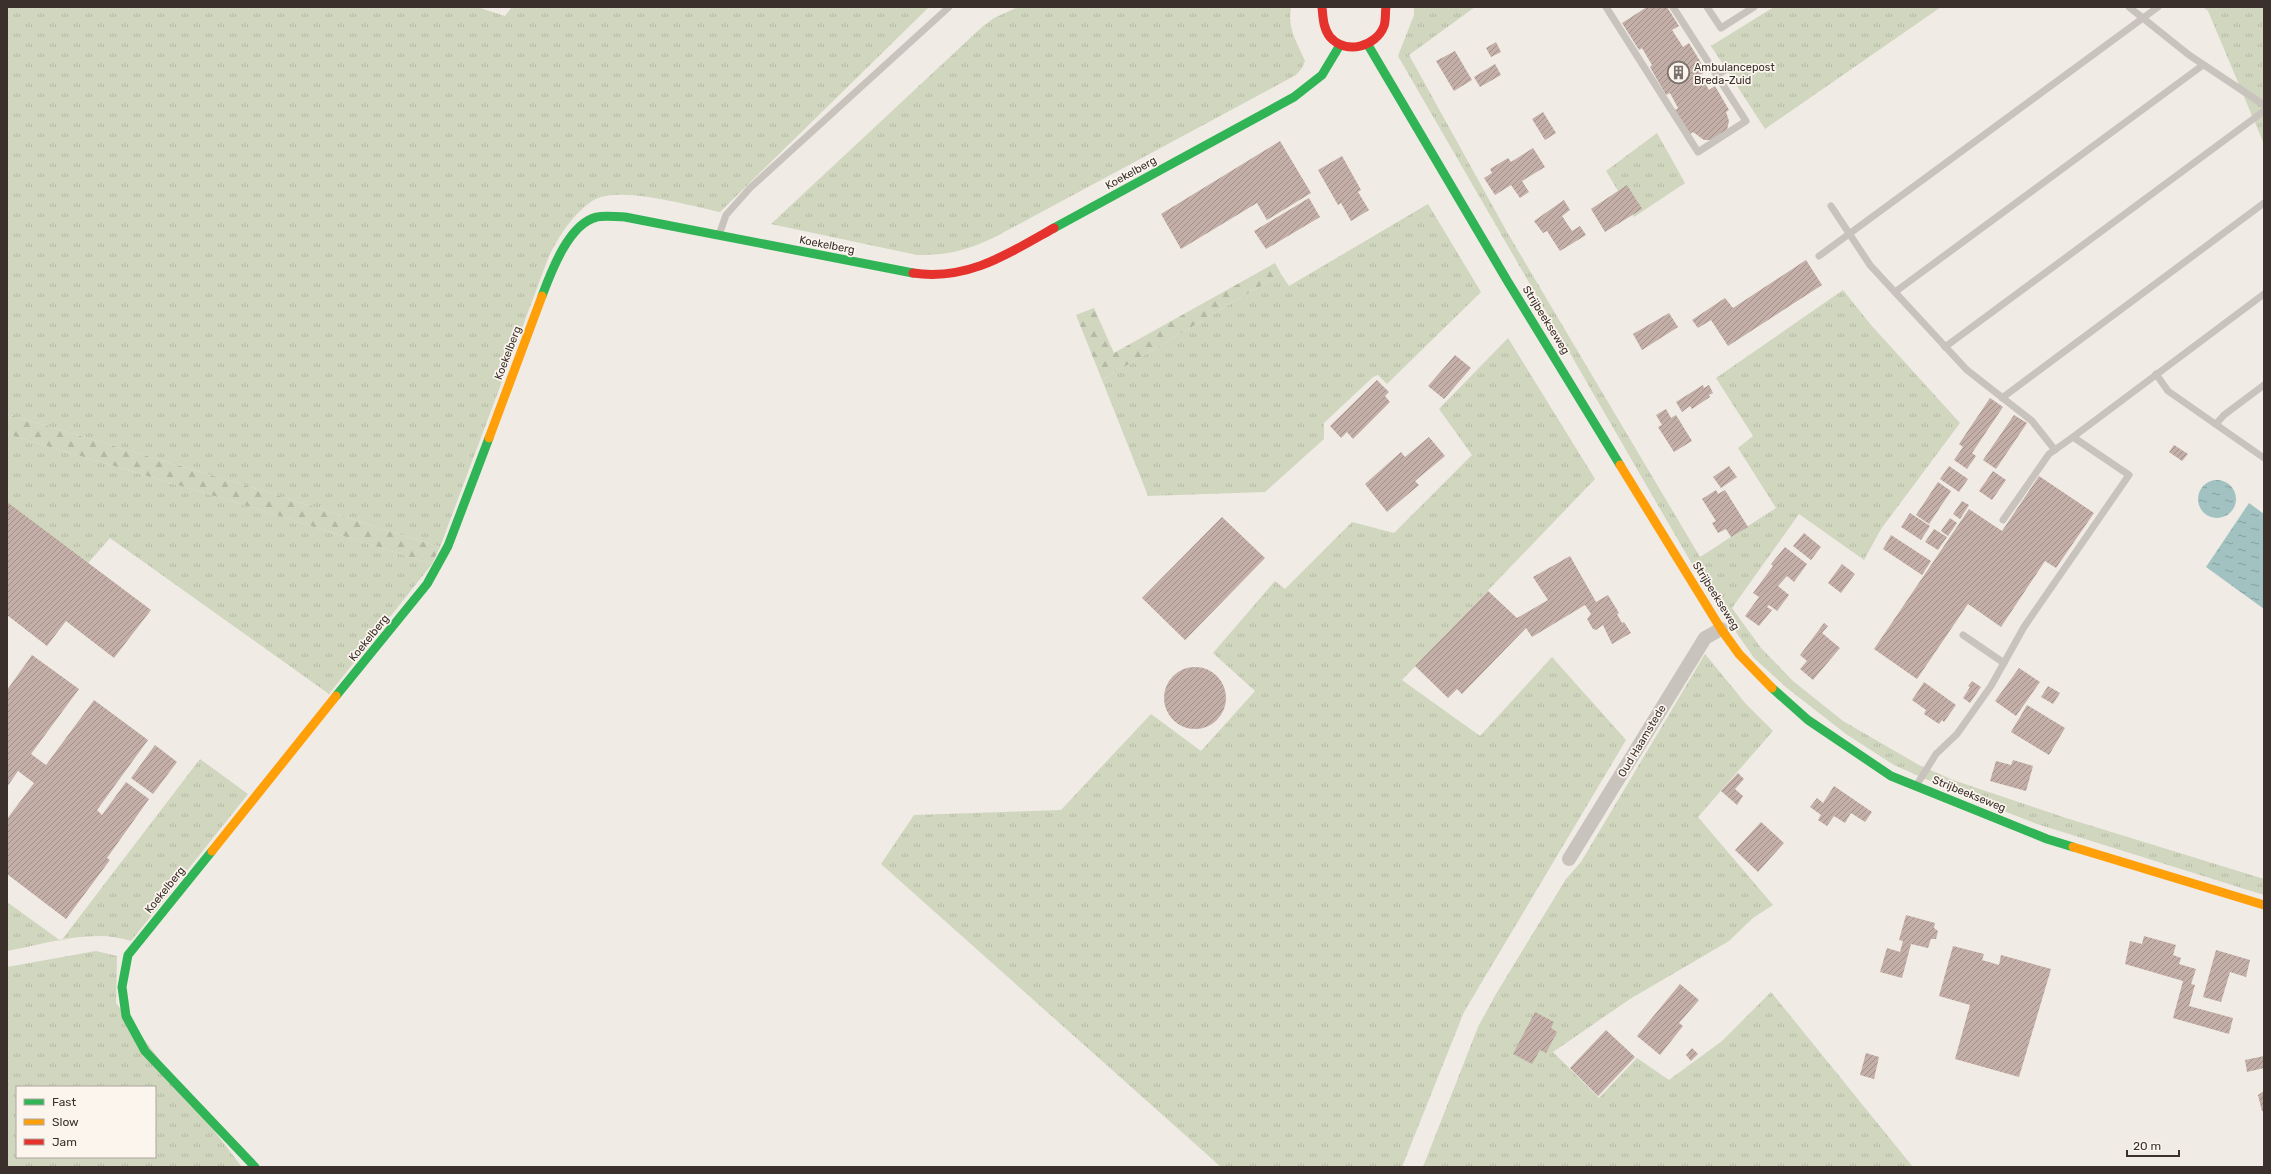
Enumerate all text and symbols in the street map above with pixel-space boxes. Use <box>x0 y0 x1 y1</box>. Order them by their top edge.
building icon: Ambulancepost Breda-Zuid <box>1665 60 1691 86</box>
place label: Ambulancepost Breda-Zuid <box>1694 61 1775 87</box>
street label: Koekelberg <box>1103 154 1159 192</box>
street label: Koekelberg <box>798 233 856 257</box>
street label: Strijbeekseweg <box>1520 283 1572 357</box>
street label: Koekelberg <box>492 324 524 382</box>
street label: Strijbeekseweg <box>1690 559 1742 633</box>
street label: Koekelberg <box>346 612 392 664</box>
street label: Oud Haamstede <box>1615 703 1669 779</box>
street label: Strijbeekseweg <box>1930 773 2008 815</box>
street label: Koekelberg <box>142 864 188 916</box>
legend <box>16 1086 156 1158</box>
text: Fast <box>52 1095 76 1109</box>
text: Slow <box>52 1115 79 1129</box>
scale bar <box>2127 1132 2179 1158</box>
text: Jam <box>52 1135 77 1149</box>
text: 20 m <box>2133 1139 2161 1153</box>

